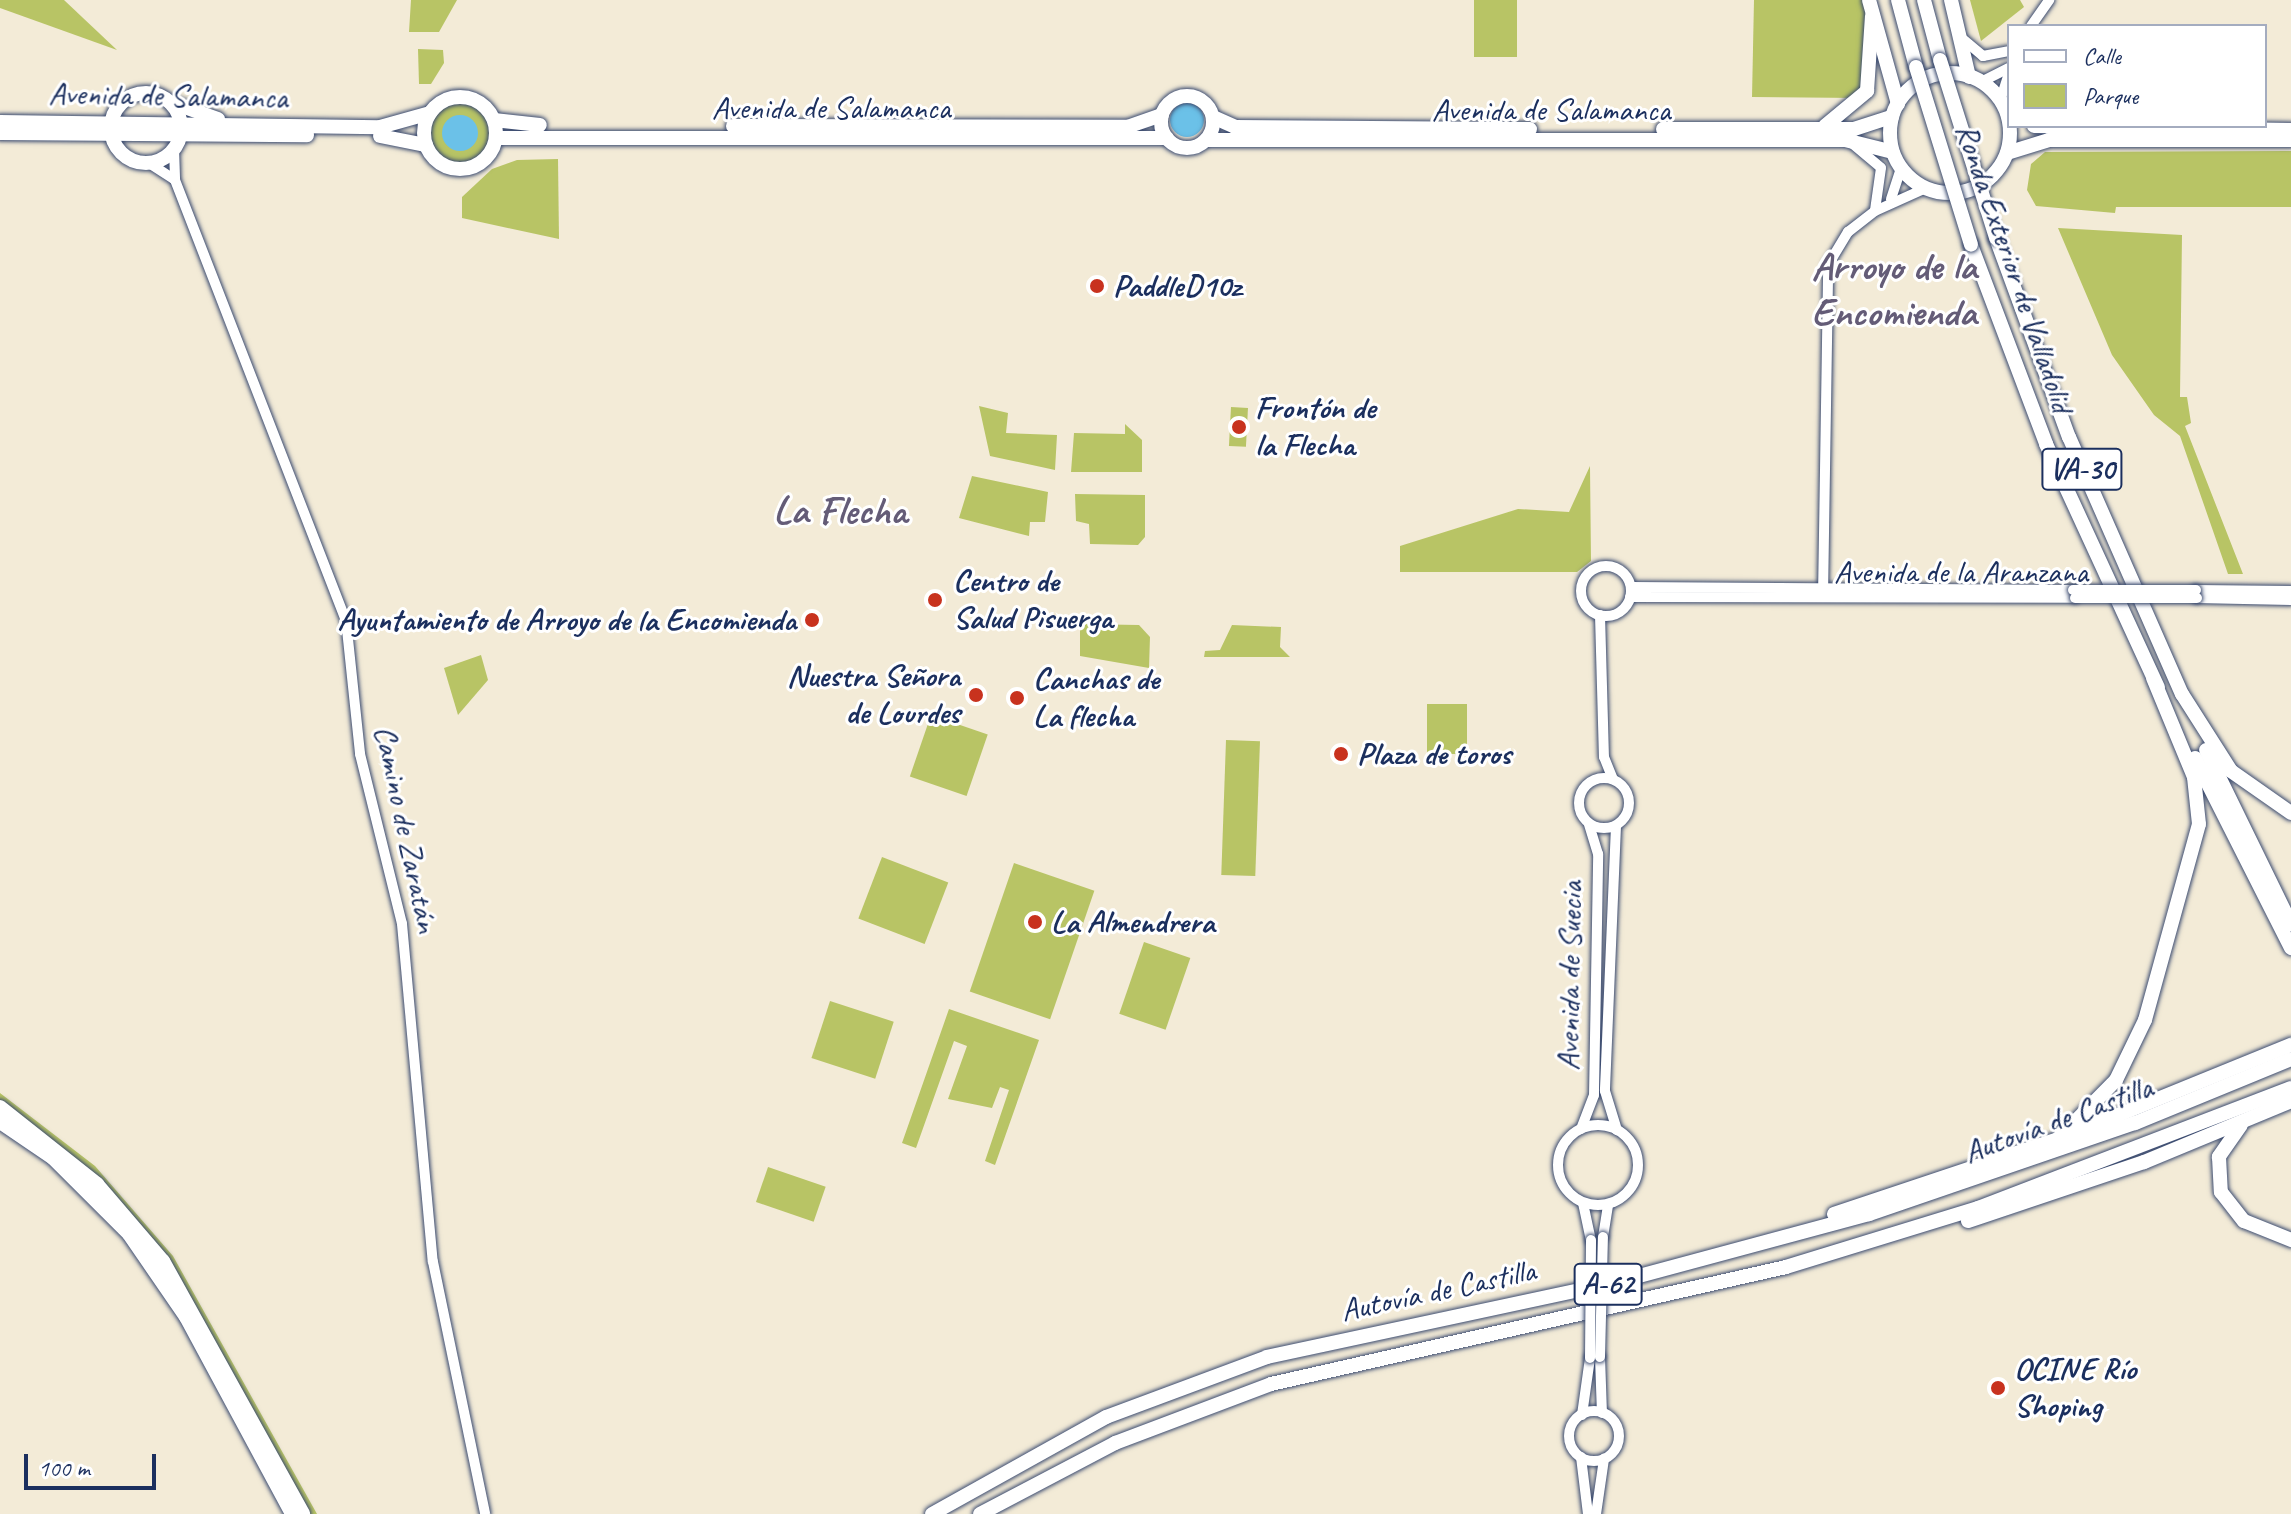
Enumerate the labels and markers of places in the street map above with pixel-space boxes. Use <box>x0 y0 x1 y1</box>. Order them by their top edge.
place label: PaddleD10z <box>1113 267 1241 305</box>
marker: PaddleD10z <box>1088 277 1106 295</box>
place label: Frontón de la Flecha <box>1255 390 1375 465</box>
marker: Frontón de la Flecha <box>1230 418 1248 436</box>
place label: Centro de Salud Pisuerga <box>953 563 1114 638</box>
marker: Centro de Salud Pisuerga <box>924 589 946 611</box>
place label: Ayuntamiento de Arroyo de la Encomienda <box>336 601 796 639</box>
marker: Ayuntamiento de Arroyo de la Encomienda <box>803 611 821 629</box>
place label: Nuestra Señora de Lourdes <box>787 658 960 733</box>
place label: Canchas de La flecha <box>1033 661 1159 736</box>
marker: Nuestra Señora de Lourdes <box>967 686 985 704</box>
marker: Canchas de La flecha <box>1008 689 1026 707</box>
place label: Plaza de toros <box>1357 735 1511 773</box>
marker: Plaza de toros <box>1332 745 1350 763</box>
place label: La Almendrera <box>1051 903 1214 941</box>
marker: La Almendrera <box>1026 913 1044 931</box>
place label: OCINE Río Shoping <box>2014 1351 2137 1426</box>
marker: OCINE Río Shoping <box>1989 1379 2007 1397</box>

